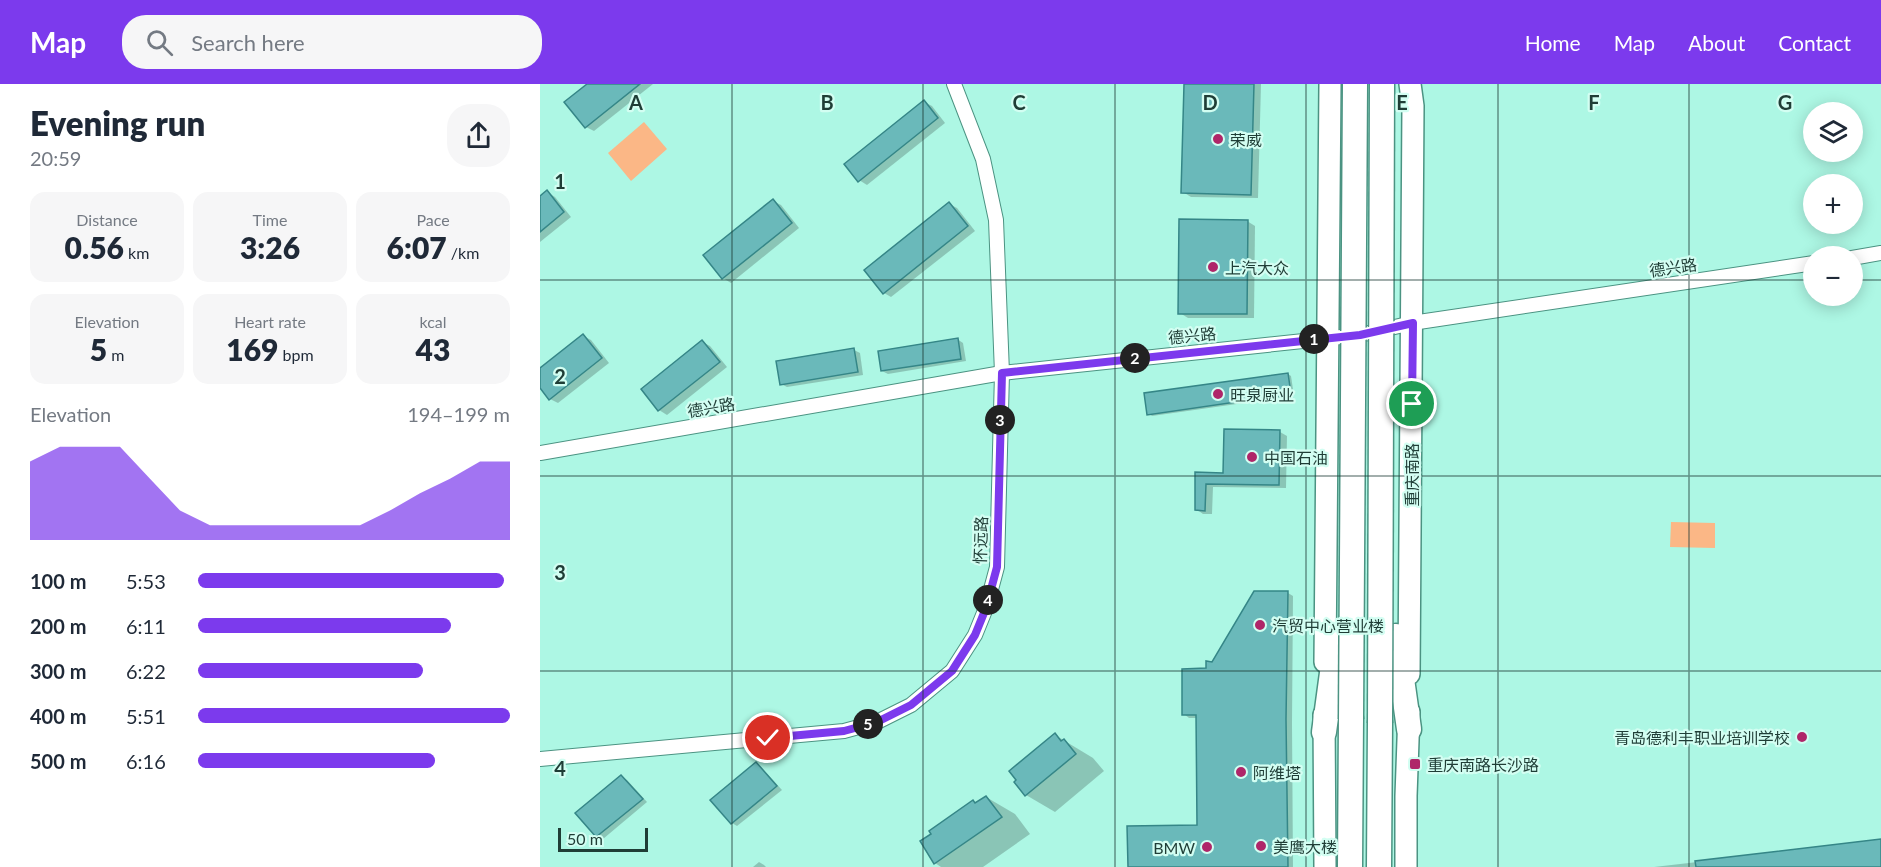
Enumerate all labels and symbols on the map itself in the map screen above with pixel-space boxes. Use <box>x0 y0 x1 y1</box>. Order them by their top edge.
text: A <box>628 90 643 114</box>
text: B <box>820 90 834 114</box>
text: C <box>1012 90 1026 114</box>
text: D <box>1202 90 1218 114</box>
text: E <box>1396 90 1408 114</box>
text: F <box>1588 90 1600 114</box>
text: G <box>1778 90 1792 114</box>
place label: 荣威 <box>1230 130 1262 149</box>
marker: 荣威 <box>1211 132 1225 146</box>
text: 1 <box>554 169 566 193</box>
street label: 德兴路 <box>1648 254 1698 280</box>
place label: 上汽大众 <box>1225 258 1289 277</box>
marker: 上汽大众 <box>1206 260 1220 274</box>
street label: 德兴路 <box>1167 323 1217 347</box>
pin: 1 <box>1299 324 1329 354</box>
pin: 2 <box>1120 343 1150 373</box>
text: 2 <box>554 364 566 388</box>
pin <box>1386 378 1437 429</box>
place label: 旺泉厨业 <box>1230 385 1294 404</box>
marker: 旺泉厨业 <box>1211 387 1225 401</box>
street label: 德兴路 <box>686 393 736 421</box>
pin: 3 <box>985 405 1015 435</box>
street label: 重庆南路 <box>1402 443 1421 507</box>
place label: 中国石油 <box>1264 448 1328 467</box>
marker: 中国石油 <box>1245 450 1259 464</box>
street label: 怀远路 <box>970 516 990 564</box>
text: 3 <box>554 560 566 584</box>
pin: 4 <box>973 585 1003 615</box>
place label: 汽贸中心营业楼 <box>1272 616 1384 635</box>
marker: 汽贸中心营业楼 <box>1253 618 1267 632</box>
pin: 5 <box>853 709 883 739</box>
pin <box>742 712 793 763</box>
place label: 青岛德利丰职业培训学校 <box>1614 728 1790 747</box>
marker: 青岛德利丰职业培训学校 <box>1795 730 1809 744</box>
place label: 重庆南路长沙路 <box>1427 755 1539 774</box>
text: 4 <box>554 756 566 780</box>
marker: 重庆南路长沙路 <box>1408 757 1422 771</box>
place label: 阿维塔 <box>1253 763 1301 782</box>
marker: 阿维塔 <box>1234 765 1248 779</box>
scale bar <box>558 825 648 852</box>
place label: 美鹰大楼 <box>1273 837 1337 856</box>
place label: BMW <box>1153 838 1195 857</box>
marker: 美鹰大楼 <box>1254 839 1268 853</box>
marker: BMW <box>1200 840 1214 854</box>

